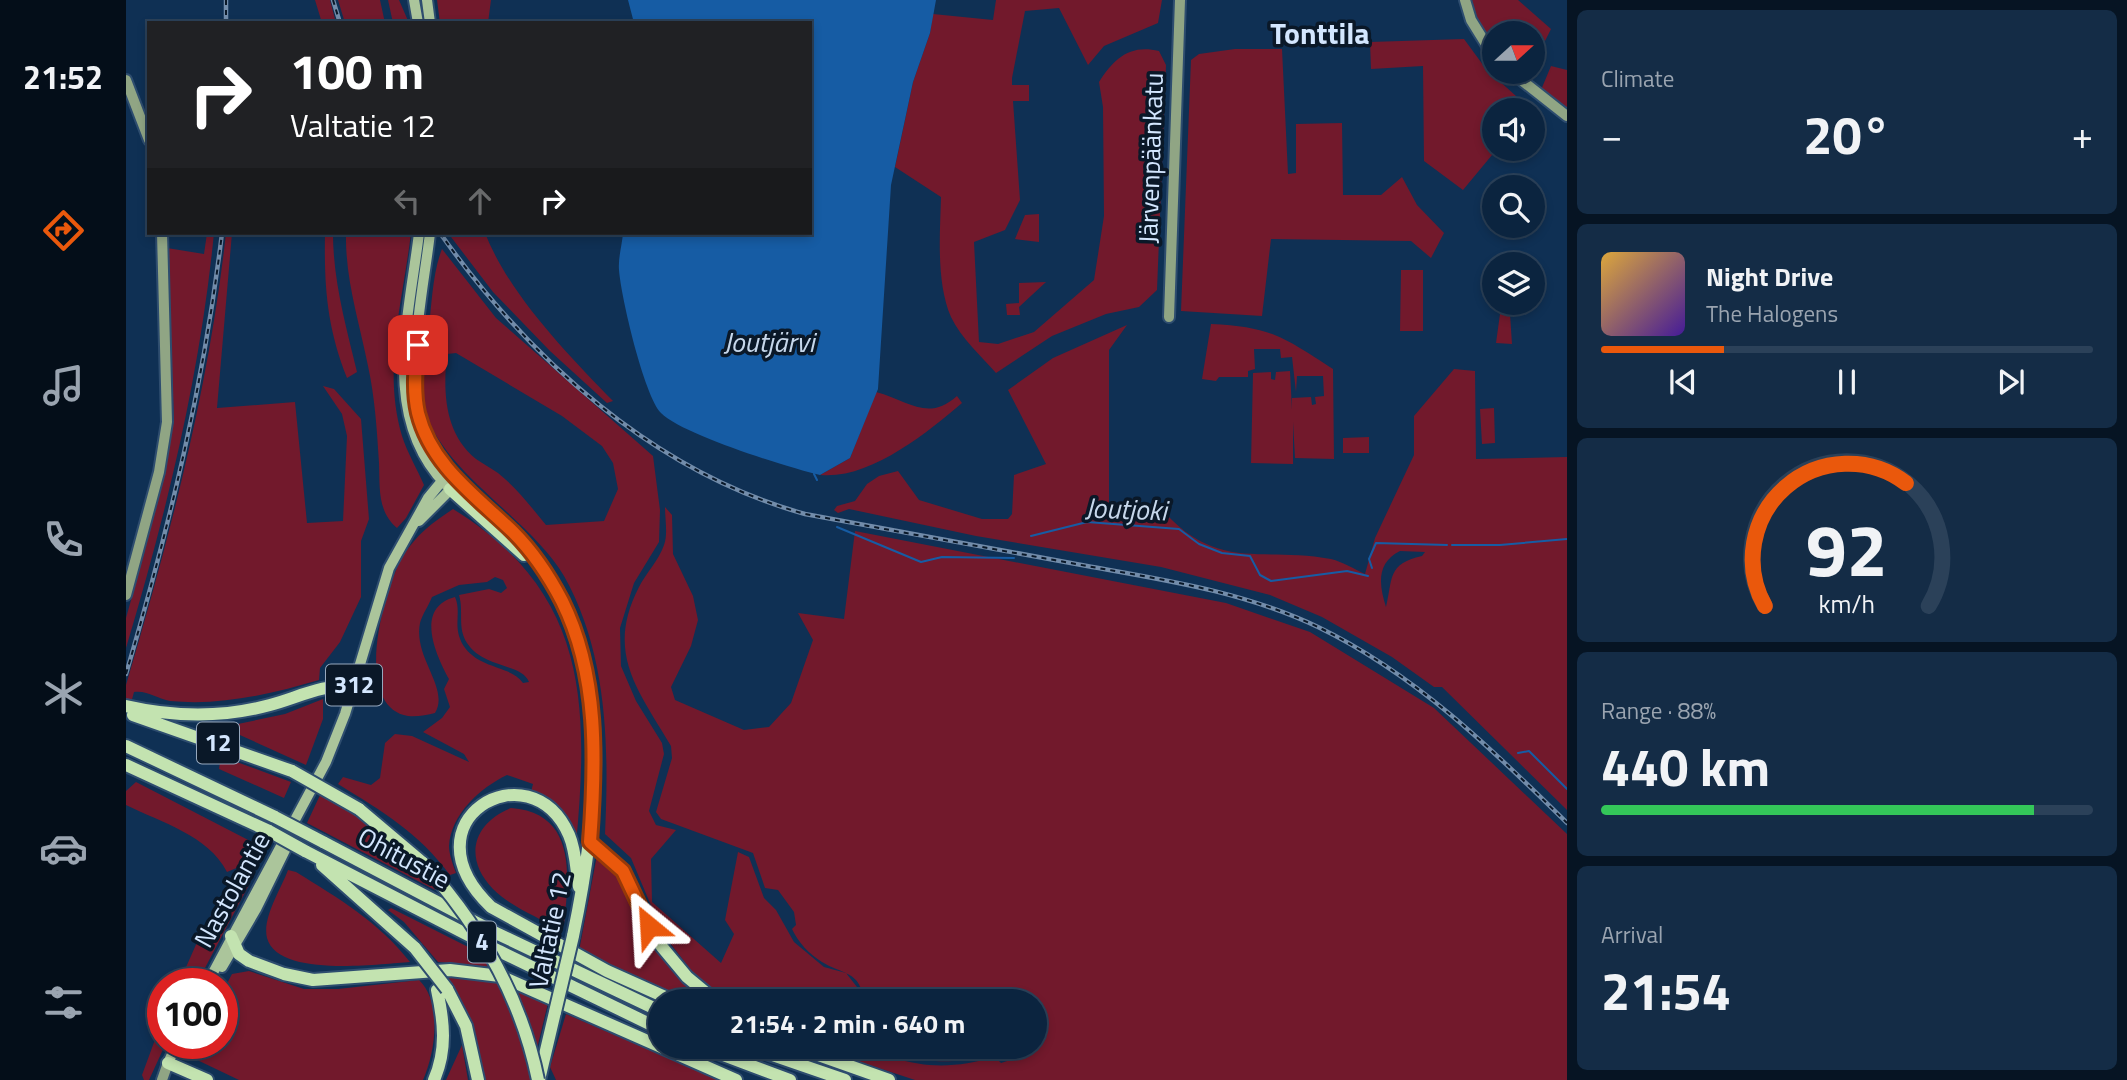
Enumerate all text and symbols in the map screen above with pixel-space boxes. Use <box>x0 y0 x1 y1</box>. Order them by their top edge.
district label: Tonttila <box>1270 10 1370 56</box>
north arrow <box>1482 21 1545 84</box>
map controls <box>1482 21 1545 315</box>
text: 100 m <box>290 33 424 108</box>
icon: right <box>175 49 266 140</box>
text: 21:52 <box>23 53 103 101</box>
text: Climate <box>1601 61 1674 96</box>
street label: Järvenpäänkatu <box>1128 72 1173 244</box>
text: 20° <box>1803 95 1891 174</box>
button: sound <box>1482 98 1545 161</box>
text: Valtatie 12 <box>290 101 436 149</box>
text: − <box>1601 106 1622 164</box>
text: + <box>2072 106 2093 164</box>
button: search <box>1482 175 1545 238</box>
icon: left <box>388 182 426 220</box>
icon: ahead <box>461 182 499 220</box>
icon: right <box>534 182 572 220</box>
icon: directions <box>39 206 88 255</box>
button: layers <box>1482 252 1545 315</box>
text: Night Drive <box>1706 257 1833 296</box>
text: The Halogens <box>1706 296 1838 331</box>
pin <box>388 315 448 375</box>
water label: Joutjärvi <box>723 320 818 363</box>
icon: arrive <box>399 326 437 364</box>
icon: music <box>39 361 88 410</box>
icon: previous <box>1664 363 1702 401</box>
icon: pause <box>1828 363 1866 401</box>
icon: next <box>1992 363 2030 401</box>
water label: Joutjoki <box>1084 486 1171 532</box>
text: 92 <box>1806 494 1888 604</box>
icon: phone <box>39 515 88 564</box>
text: km/h <box>1819 585 1875 623</box>
road number: 312 <box>326 664 382 706</box>
icon: climate <box>39 669 88 718</box>
text: Range · 88% <box>1601 693 1716 728</box>
road number: 12 <box>197 722 239 764</box>
text: 440 km <box>1601 727 1770 806</box>
street label: Ohitustie <box>351 817 457 898</box>
icon: car <box>39 824 88 873</box>
street label: Nastolantie <box>184 825 279 954</box>
street label: Valtatie 12 <box>518 868 581 992</box>
position arrow <box>612 889 686 963</box>
text: Arrival <box>1601 917 1663 952</box>
road number: 4 <box>468 922 496 962</box>
text: 21:54 <box>1601 951 1731 1030</box>
speed limit sign: 100 <box>147 968 238 1059</box>
icon: filters <box>39 978 88 1027</box>
text: 21:54 · 2 min · 640 m <box>730 1004 965 1043</box>

